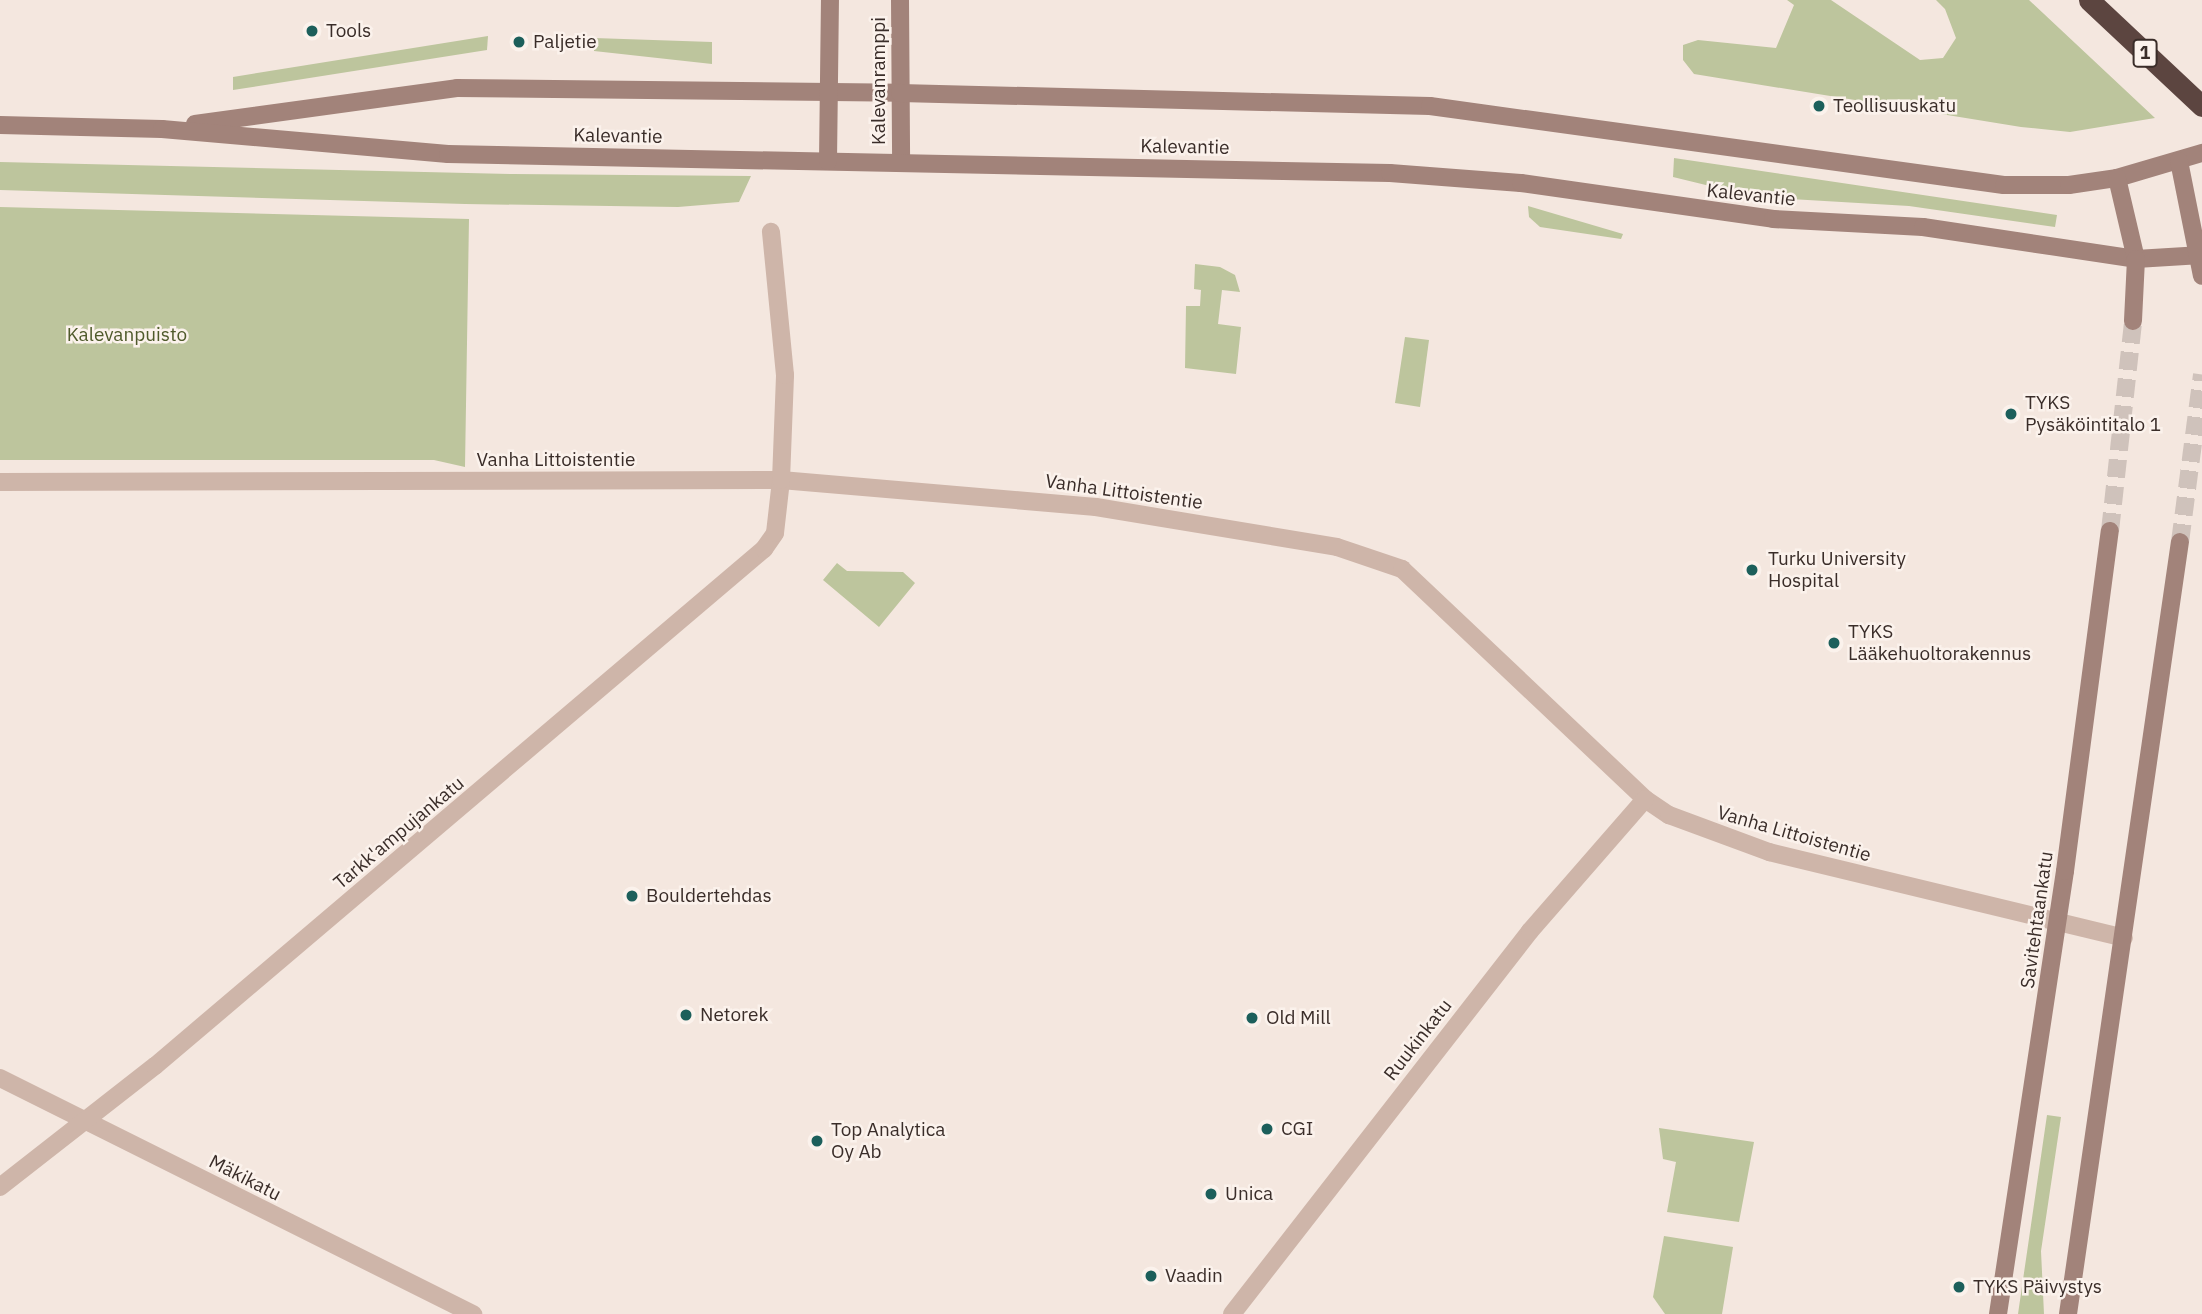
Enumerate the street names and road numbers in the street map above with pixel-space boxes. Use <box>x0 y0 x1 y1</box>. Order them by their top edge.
street label: Kalevanramppi <box>868 17 890 145</box>
road number: 1 <box>2131 38 2159 68</box>
street label: Kalevantie <box>573 124 663 148</box>
street label: Kalevantie <box>1140 135 1230 159</box>
street label: Kalevantie <box>1705 179 1797 211</box>
street label: Vanha Littoistentie <box>477 449 635 471</box>
street label: Vanha Littoistentie <box>1044 470 1204 514</box>
street label: Tarkk'ampujankatu <box>329 772 469 894</box>
street label: Vanha Littoistentie <box>1714 801 1874 867</box>
street label: Savitehtaankatu <box>2016 850 2058 990</box>
street label: Ruukinkatu <box>1379 995 1457 1085</box>
street label: Mäkikatu <box>205 1150 285 1206</box>

